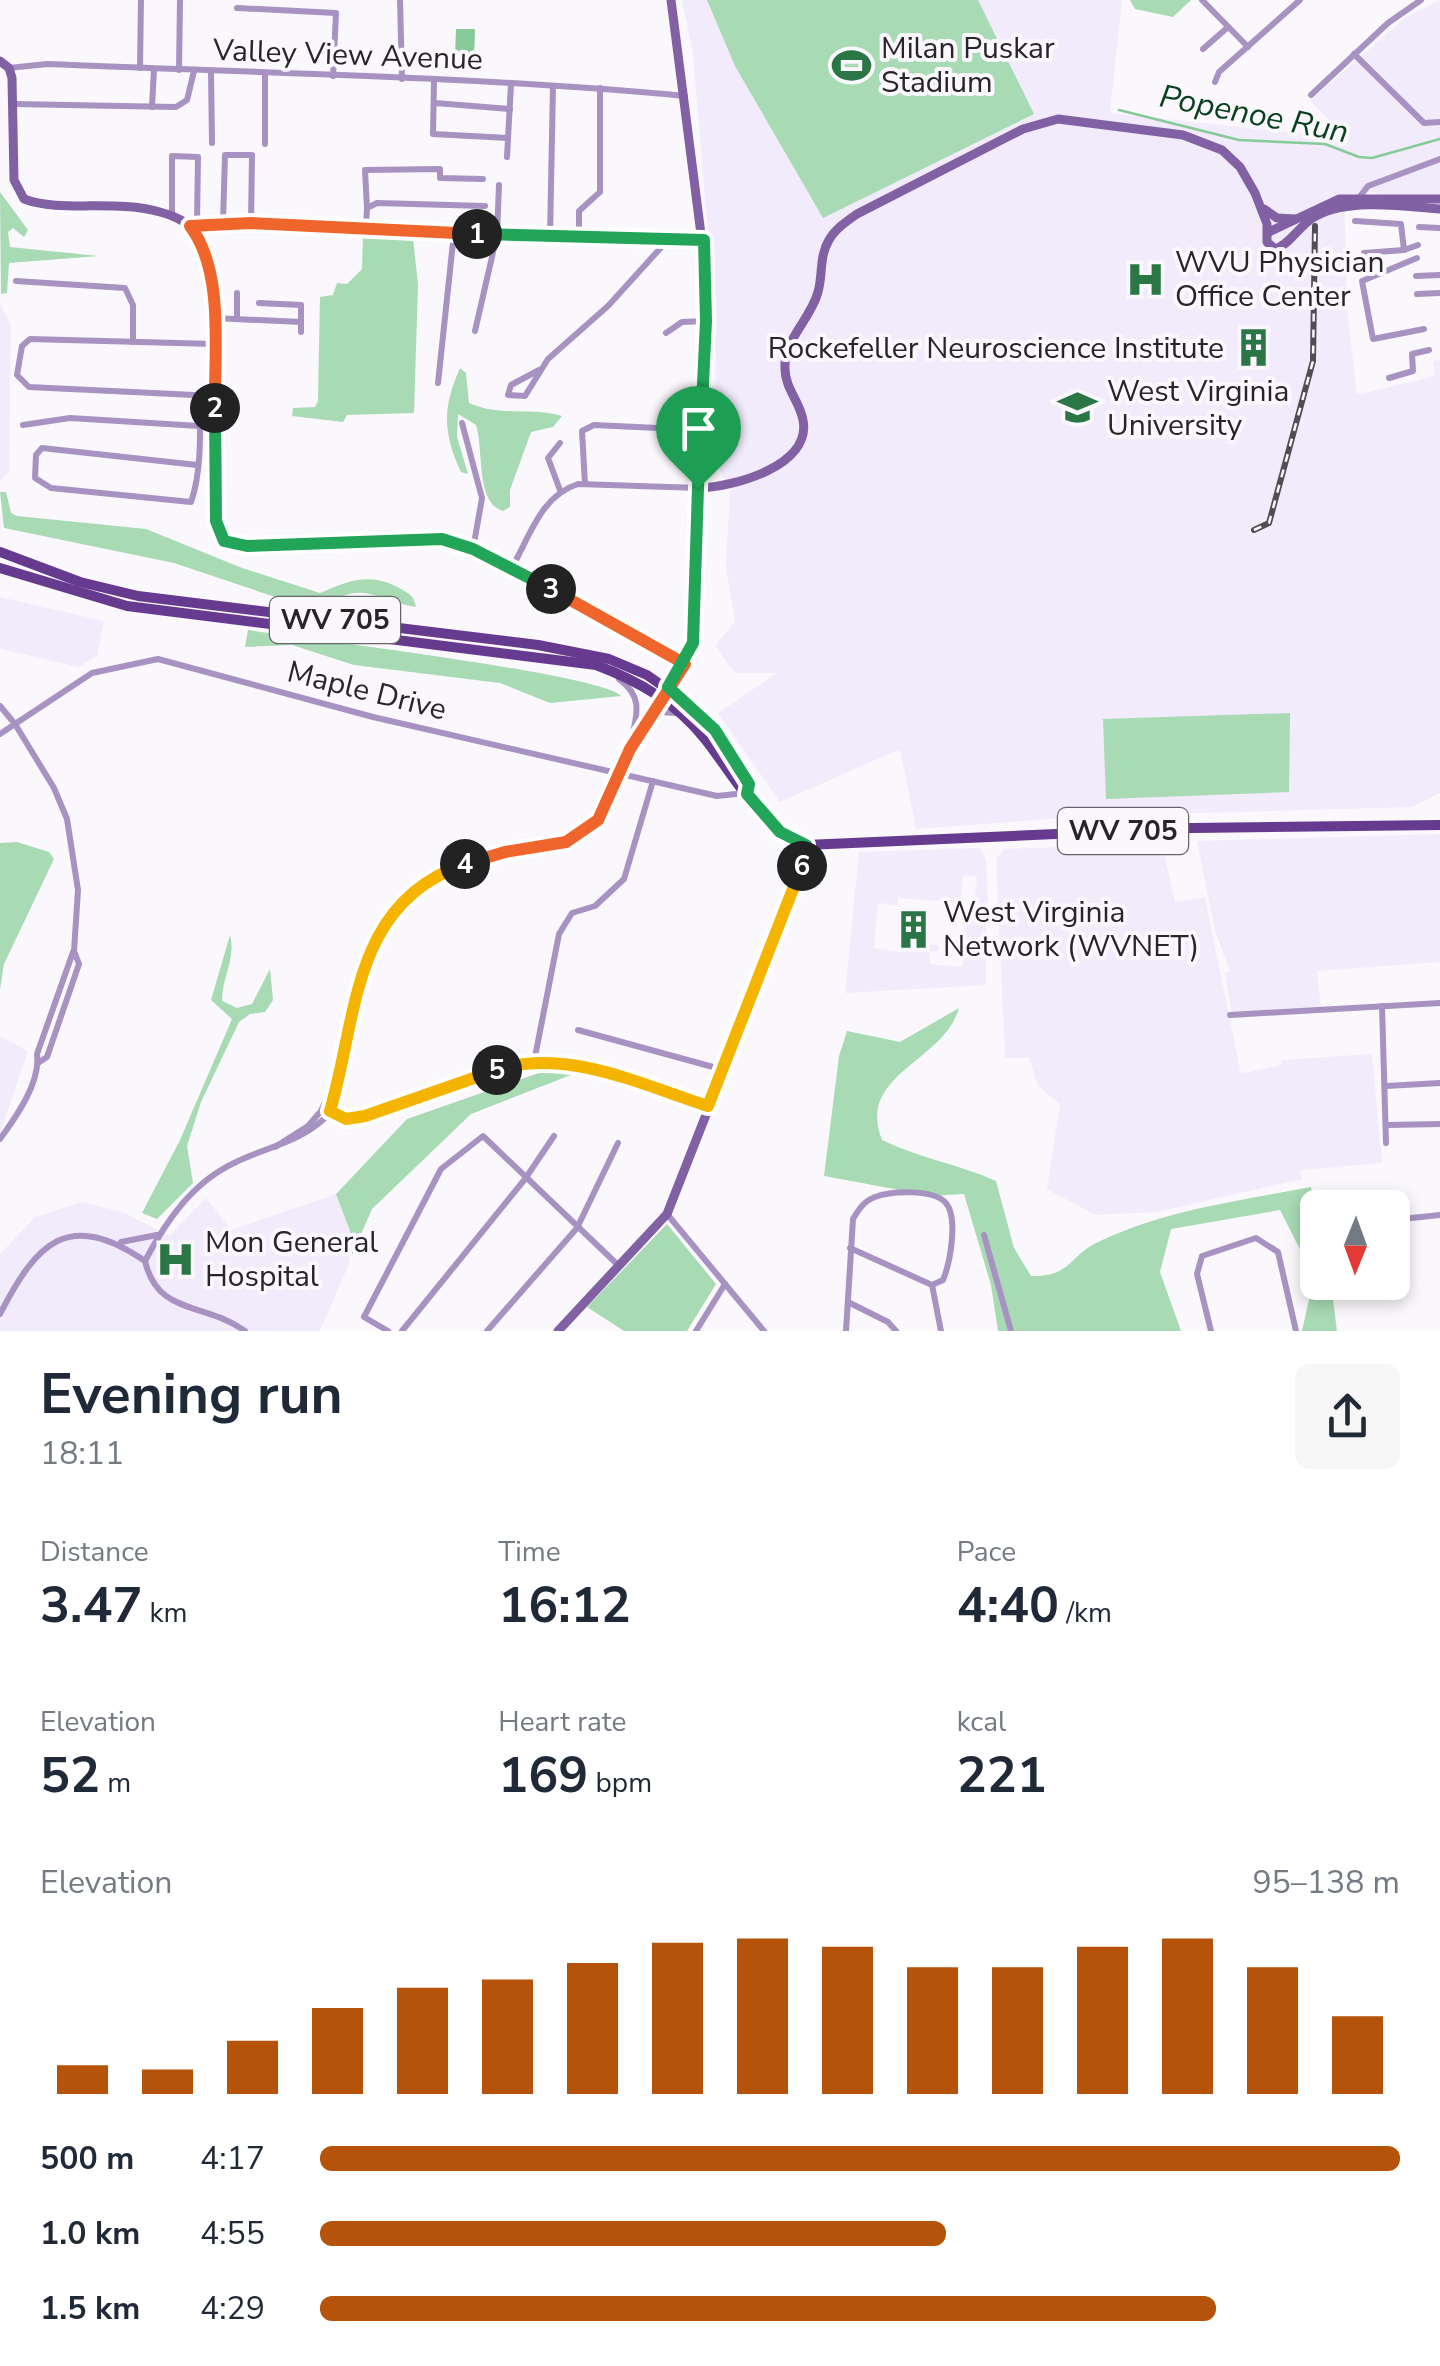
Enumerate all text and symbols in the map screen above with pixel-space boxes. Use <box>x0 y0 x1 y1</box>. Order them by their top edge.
place label: Milan Puskar Stadium <box>881 28 1055 103</box>
street label: Valley View Avenue <box>211 30 484 80</box>
sports icon: Milan Puskar Stadium <box>830 44 872 86</box>
water label: Popenoe Run <box>1156 75 1352 153</box>
pin: 1 <box>452 209 502 259</box>
text: 1 <box>469 215 485 253</box>
place label: WVU Physician Office Center <box>1175 242 1384 317</box>
hospital icon: WVU Physician Office Center <box>1124 258 1166 300</box>
building icon: Rockefeller Neuroscience Institute <box>1233 327 1275 369</box>
place label: Rockefeller Neuroscience Institute <box>768 328 1224 369</box>
place label: West Virginia University <box>1107 371 1289 446</box>
pin: 2 <box>190 383 240 433</box>
pin <box>656 386 741 489</box>
school or university icon: West Virginia University <box>1056 387 1098 429</box>
text: 2 <box>207 389 223 427</box>
icon: arrive <box>671 401 726 456</box>
pin: 3 <box>526 564 576 614</box>
text: 3 <box>543 570 559 608</box>
road number: WV 705 <box>270 597 400 643</box>
street label: Maple Drive <box>283 651 451 731</box>
road number: WV 705 <box>1058 808 1188 854</box>
pin: 4 <box>440 839 490 889</box>
pin: 6 <box>777 841 827 891</box>
text: 4 <box>457 845 473 883</box>
text: 6 <box>794 847 810 885</box>
place label: West Virginia Network (WVNET) <box>943 892 1199 967</box>
building icon: West Virginia Network (WVNET) <box>892 908 934 950</box>
pin: 5 <box>472 1045 522 1095</box>
text: 5 <box>489 1051 505 1089</box>
north arrow <box>1300 1190 1410 1300</box>
map controls <box>1300 1190 1410 1300</box>
place label: Mon General Hospital <box>205 1222 378 1297</box>
hospital icon: Mon General Hospital <box>154 1238 196 1280</box>
text: Evening run <box>40 1357 343 1432</box>
button: share <box>1295 1364 1400 1469</box>
text: 18:11 <box>40 1432 124 1475</box>
text: Distance <box>40 1533 149 1571</box>
text: Time <box>498 1533 561 1571</box>
text: Pace <box>957 1533 1016 1571</box>
text: 3.47 <box>40 1571 142 1640</box>
text: 16:12 <box>498 1571 631 1640</box>
text: 4:40 <box>957 1571 1059 1640</box>
text: km <box>142 1594 188 1632</box>
text: /km <box>1059 1594 1112 1632</box>
text: Elevation <box>40 1703 156 1741</box>
text: Heart rate <box>498 1703 626 1741</box>
text: kcal <box>957 1703 1006 1741</box>
text: 52 <box>40 1741 100 1810</box>
text: 169 <box>498 1741 588 1810</box>
text: 221 <box>957 1741 1047 1810</box>
text: m <box>100 1764 131 1802</box>
text: bpm <box>588 1764 652 1802</box>
text: Elevation <box>40 1861 173 1904</box>
text: 95–138 m <box>1252 1861 1400 1904</box>
text: 500 m <box>40 2137 134 2180</box>
text: 4:17 <box>200 2137 265 2180</box>
text: 1.0 km <box>40 2212 140 2255</box>
text: 4:55 <box>200 2212 265 2255</box>
text: 1.5 km <box>40 2287 140 2330</box>
text: 4:29 <box>200 2287 265 2330</box>

